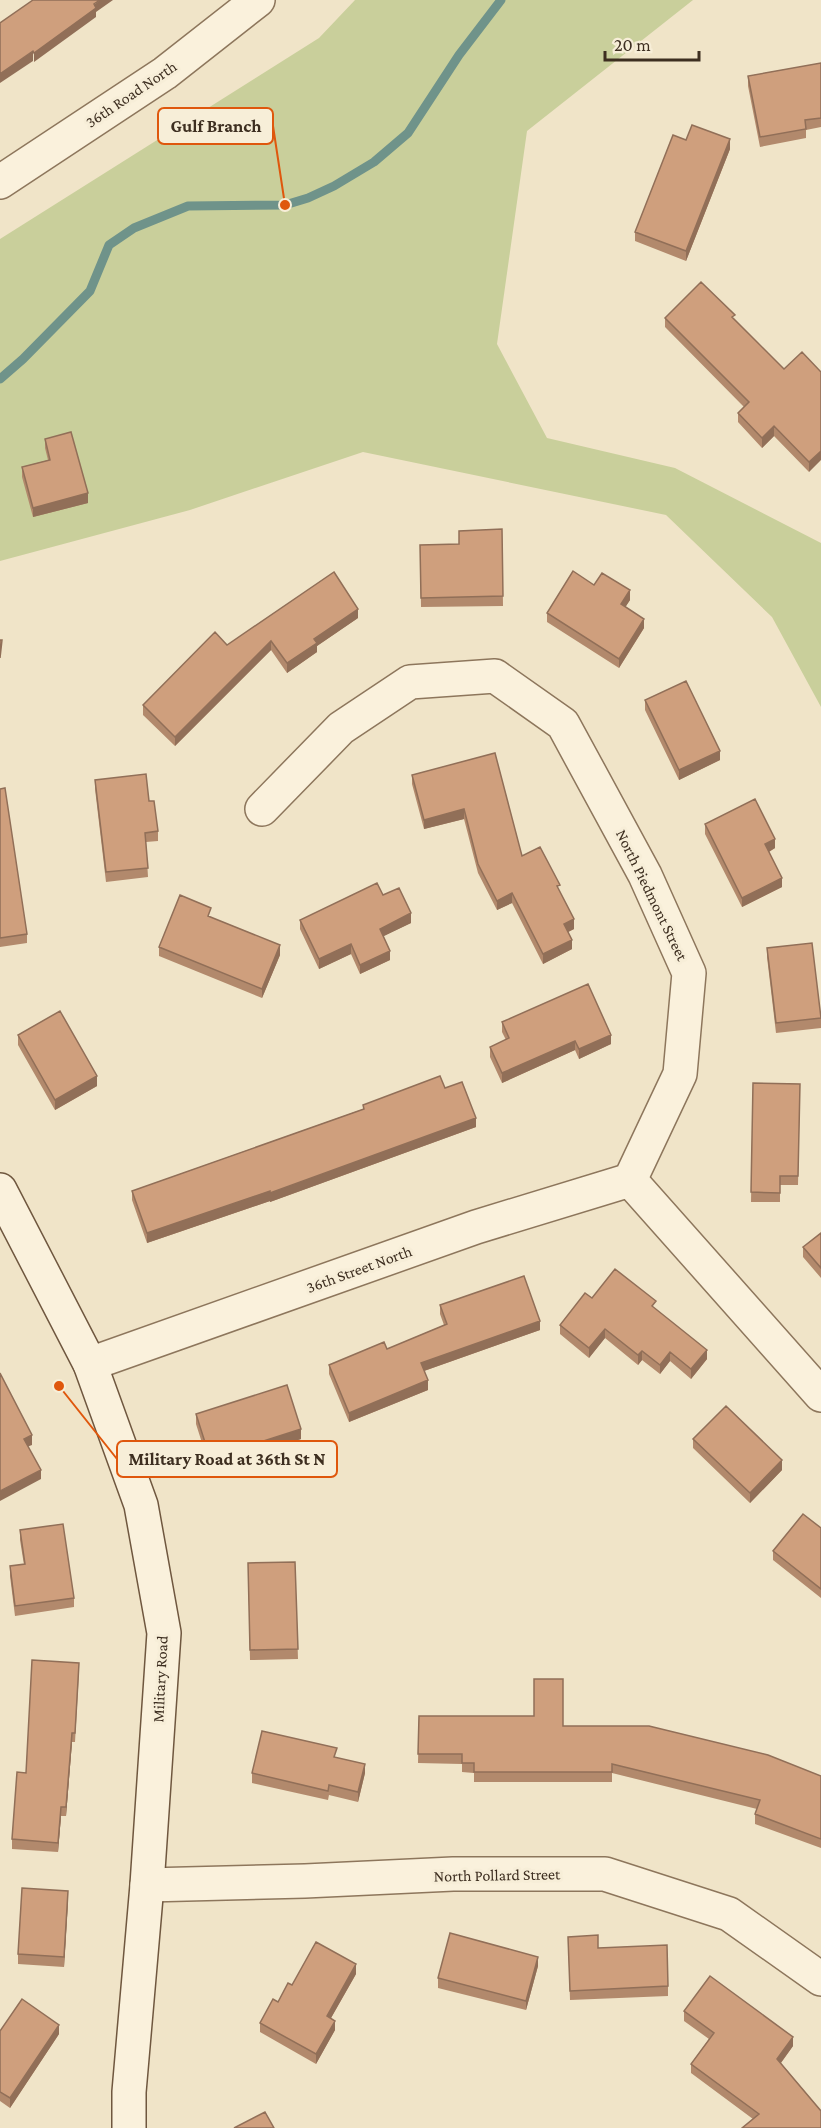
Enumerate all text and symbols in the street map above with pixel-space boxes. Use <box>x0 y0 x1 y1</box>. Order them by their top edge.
scale bar <box>605 24 700 62</box>
text: 20 m <box>614 35 651 55</box>
street label: 36th Road North <box>82 57 180 131</box>
callout: Gulf Branch <box>158 108 273 144</box>
text: Gulf Branch <box>170 116 262 136</box>
street label: North Piedmont Street <box>613 827 691 964</box>
street label: 36th Street North <box>304 1242 414 1296</box>
callout: Military Road at 36th St N <box>117 1441 337 1477</box>
text: Military Road at 36th St N <box>129 1449 325 1469</box>
street label: Military Road <box>149 1635 172 1723</box>
street label: North Pollard Street <box>434 1865 561 1885</box>

